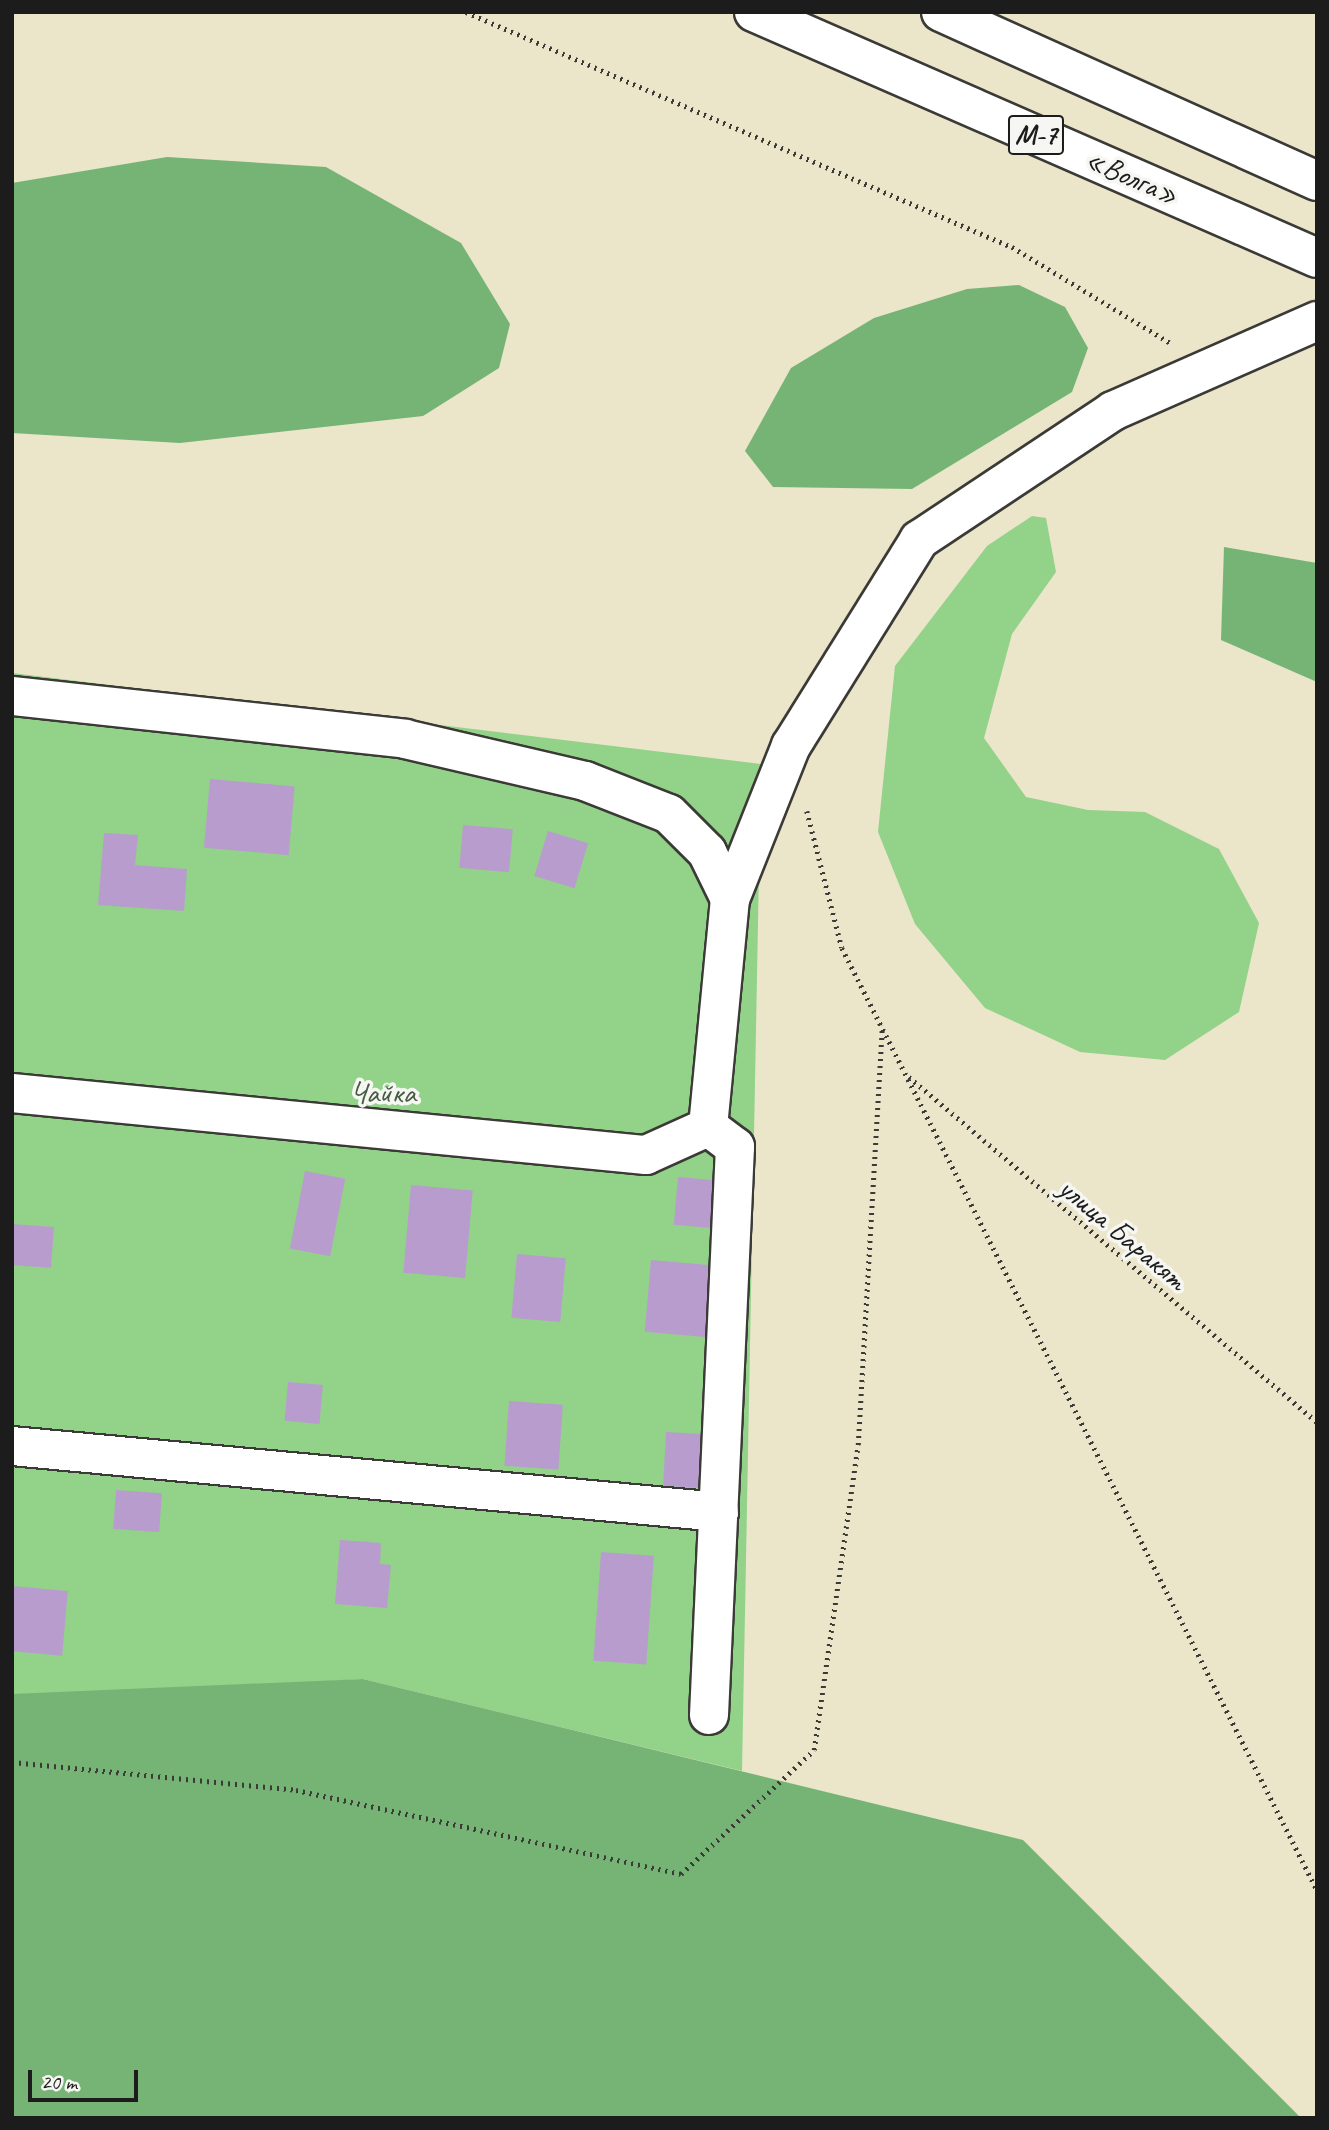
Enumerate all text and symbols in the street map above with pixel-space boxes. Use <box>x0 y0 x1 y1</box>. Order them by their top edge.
road number: М-7 <box>1006 110 1066 160</box>
street label: «Волга» <box>1080 141 1184 213</box>
park label: Чайка <box>350 1074 416 1110</box>
street label: улица Баракят <box>1052 1170 1194 1298</box>
scale bar <box>32 2056 142 2100</box>
text: 20 m <box>41 2069 77 2095</box>

